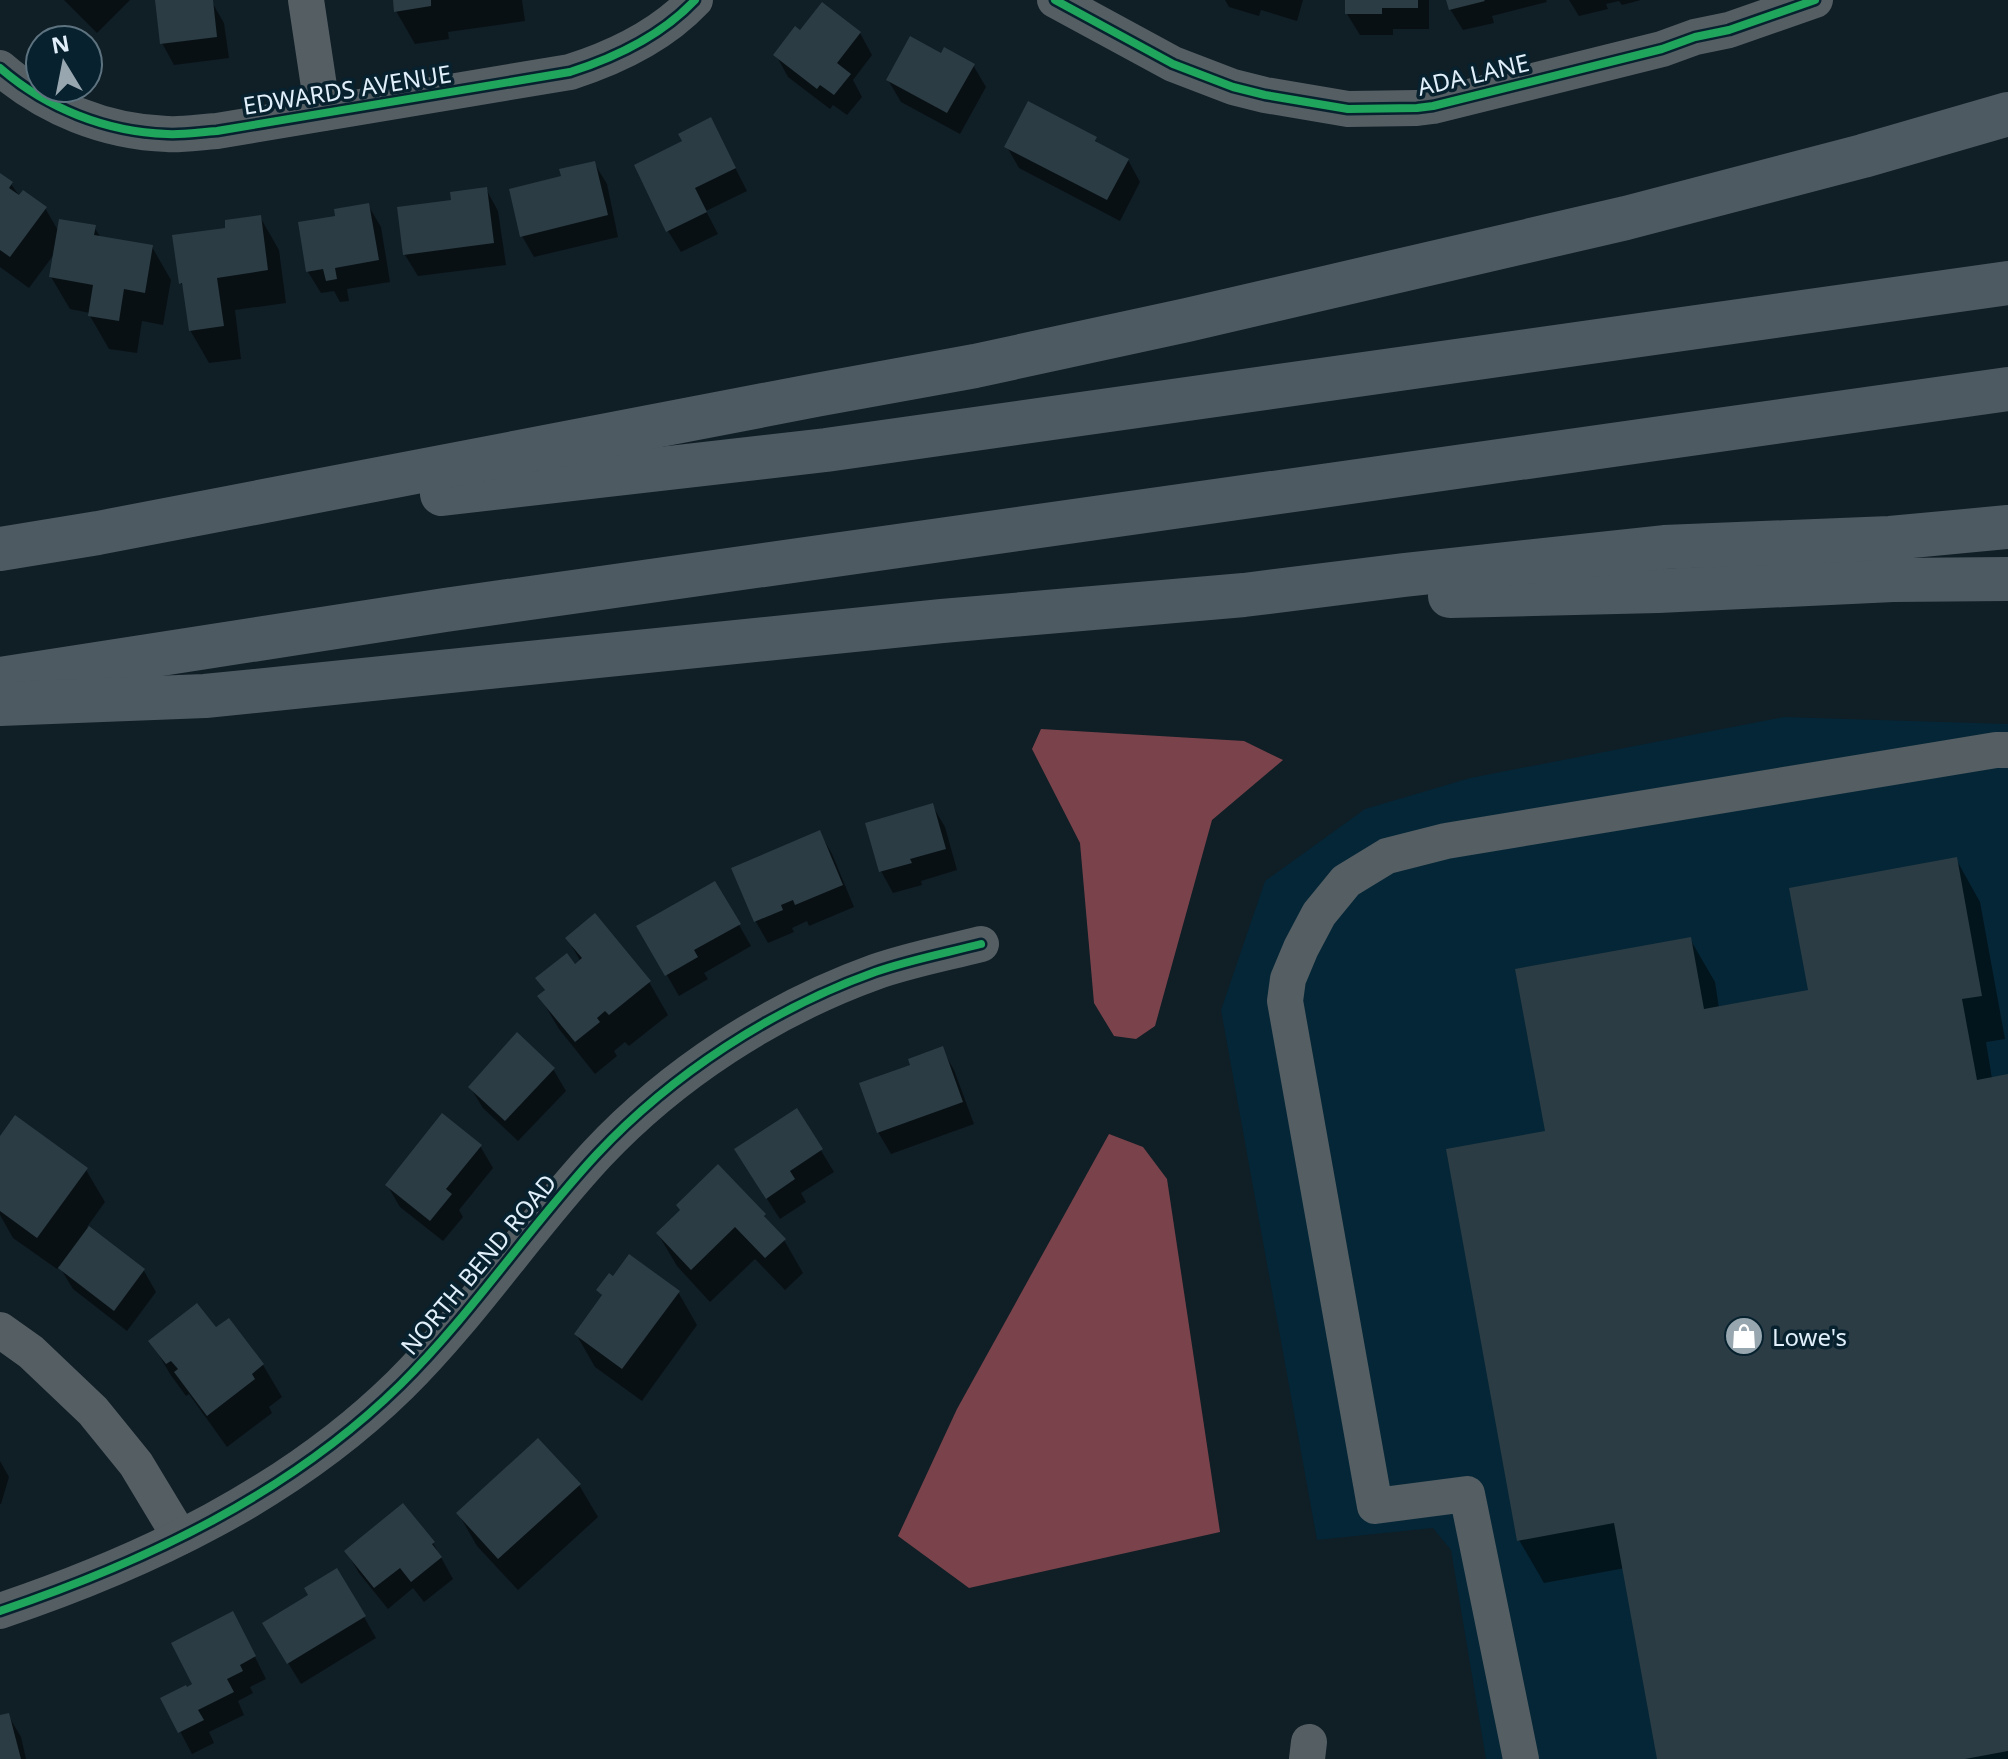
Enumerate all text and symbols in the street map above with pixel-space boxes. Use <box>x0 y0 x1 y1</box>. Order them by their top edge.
north arrow <box>24 24 104 104</box>
text: N <box>49 27 72 60</box>
street label: ADA LANE <box>1414 45 1532 103</box>
street label: EDWARDS AVENUE <box>240 56 454 122</box>
street label: NORTH BEND ROAD <box>393 1167 563 1361</box>
shop icon: Lowe's <box>1723 1315 1765 1357</box>
place label: Lowe's <box>1772 1320 1847 1353</box>

